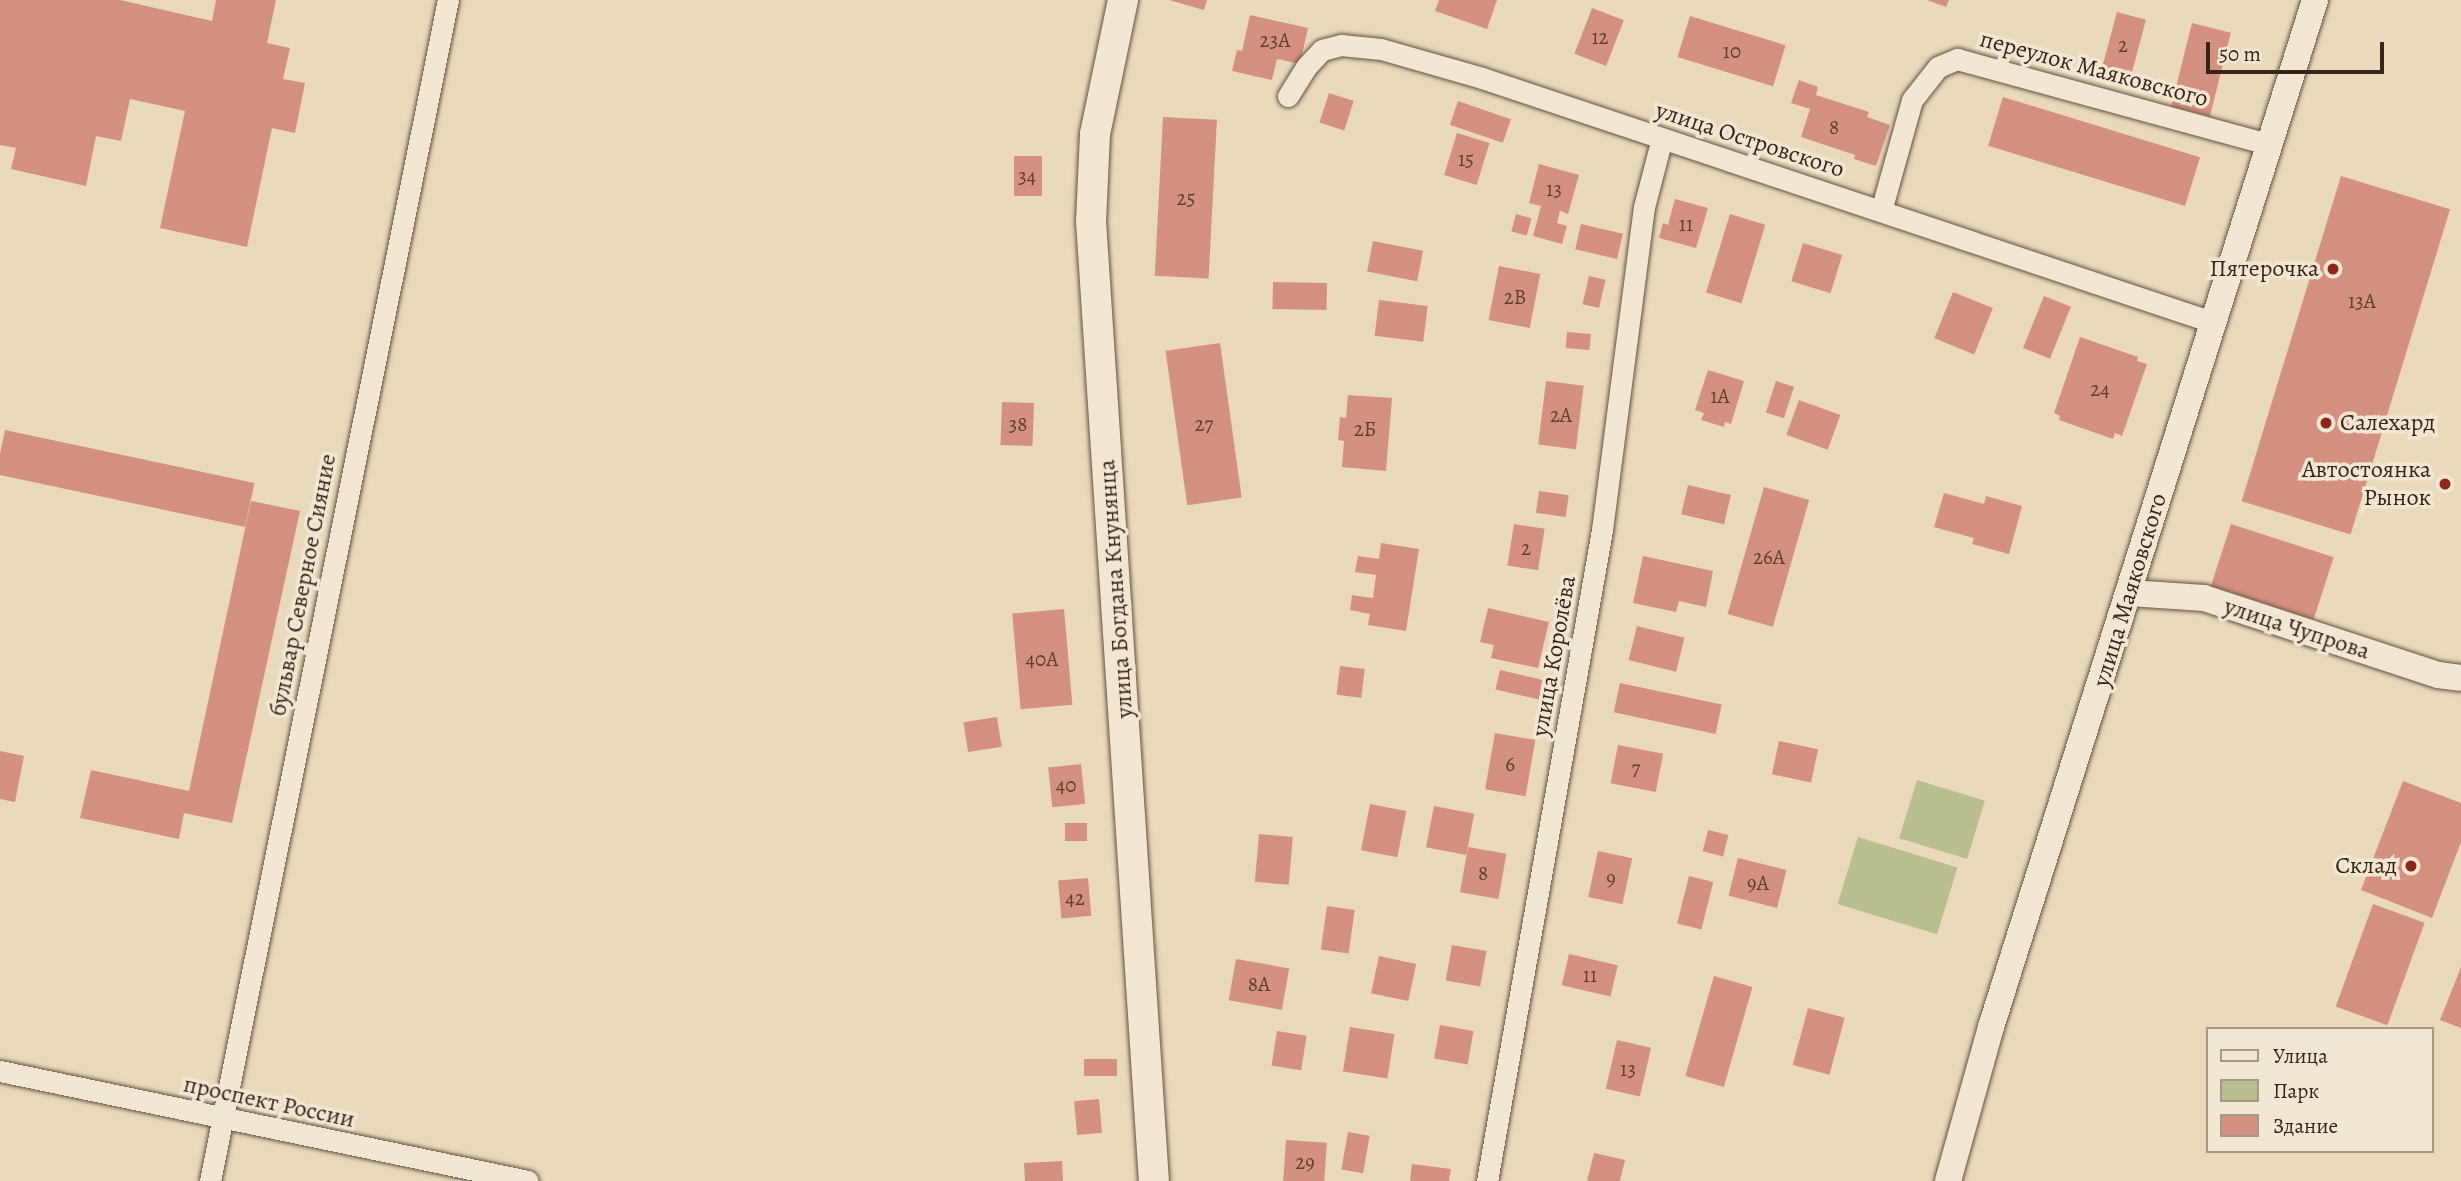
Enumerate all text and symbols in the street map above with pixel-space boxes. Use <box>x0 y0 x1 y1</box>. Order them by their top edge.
house number: 12 <box>1591 24 1609 50</box>
street label: переулок Маяковского <box>1977 25 2211 113</box>
house number: 23А <box>1260 27 1290 53</box>
scale bar <box>2209 28 2388 72</box>
house number: 2 <box>2118 32 2128 58</box>
house number: 10 <box>1723 38 1741 64</box>
text: 50 m <box>2219 40 2261 68</box>
street label: улица Островского <box>1652 96 1848 184</box>
house number: 8 <box>1829 114 1839 140</box>
house number: 15 <box>1458 146 1474 172</box>
house number: 34 <box>1018 163 1036 189</box>
house number: 13 <box>1546 176 1562 202</box>
house number: 25 <box>1176 185 1196 211</box>
house number: 11 <box>1679 211 1693 237</box>
place label: Пятерочка <box>2209 255 2319 283</box>
marker: Пятерочка <box>2325 261 2341 277</box>
house number: 2В <box>1504 284 1526 310</box>
house number: 13А <box>2348 288 2376 314</box>
house number: 24 <box>2090 376 2110 402</box>
house number: 1А <box>1710 383 1730 409</box>
house number: 2А <box>1550 402 1572 428</box>
place label: Салехард <box>2340 409 2435 437</box>
house number: 38 <box>1009 411 1027 437</box>
house number: 27 <box>1195 411 1213 437</box>
marker: Салехард <box>2318 415 2334 431</box>
house number: 2Б <box>1354 416 1376 442</box>
street label: бульвар Северное Сияние <box>263 451 343 719</box>
place label: Автостоянка Рынок <box>2302 456 2431 512</box>
street label: улица Богдана Кнунянца <box>1093 459 1139 719</box>
marker: Автостоянка Рынок <box>2437 476 2453 492</box>
street label: улица Маяковского <box>2087 490 2173 690</box>
house number: 2 <box>1521 535 1531 561</box>
house number: 26А <box>1753 544 1785 570</box>
street label: улица Королёва <box>1526 573 1582 739</box>
street label: улица Чупрова <box>2221 592 2373 666</box>
house number: 40А <box>1026 646 1058 672</box>
house number: 6 <box>1505 751 1515 777</box>
house number: 7 <box>1632 755 1640 781</box>
house number: 40 <box>1056 772 1076 798</box>
place label: Склад <box>2335 852 2397 880</box>
marker: Склад <box>2403 858 2419 874</box>
house number: 8 <box>1478 860 1488 886</box>
house number: 9 <box>1606 865 1616 891</box>
house number: 9А <box>1747 870 1769 896</box>
house number: 42 <box>1065 885 1085 911</box>
house number: 11 <box>1583 962 1597 988</box>
house number: 8А <box>1248 971 1270 997</box>
legend <box>2206 1027 2433 1153</box>
text: Улица <box>2273 1042 2328 1070</box>
house number: 13 <box>1620 1056 1636 1082</box>
street label: проспект России <box>181 1070 357 1134</box>
text: Парк <box>2273 1077 2319 1105</box>
text: Здание <box>2273 1112 2338 1140</box>
house number: 29 <box>1295 1149 1315 1175</box>

